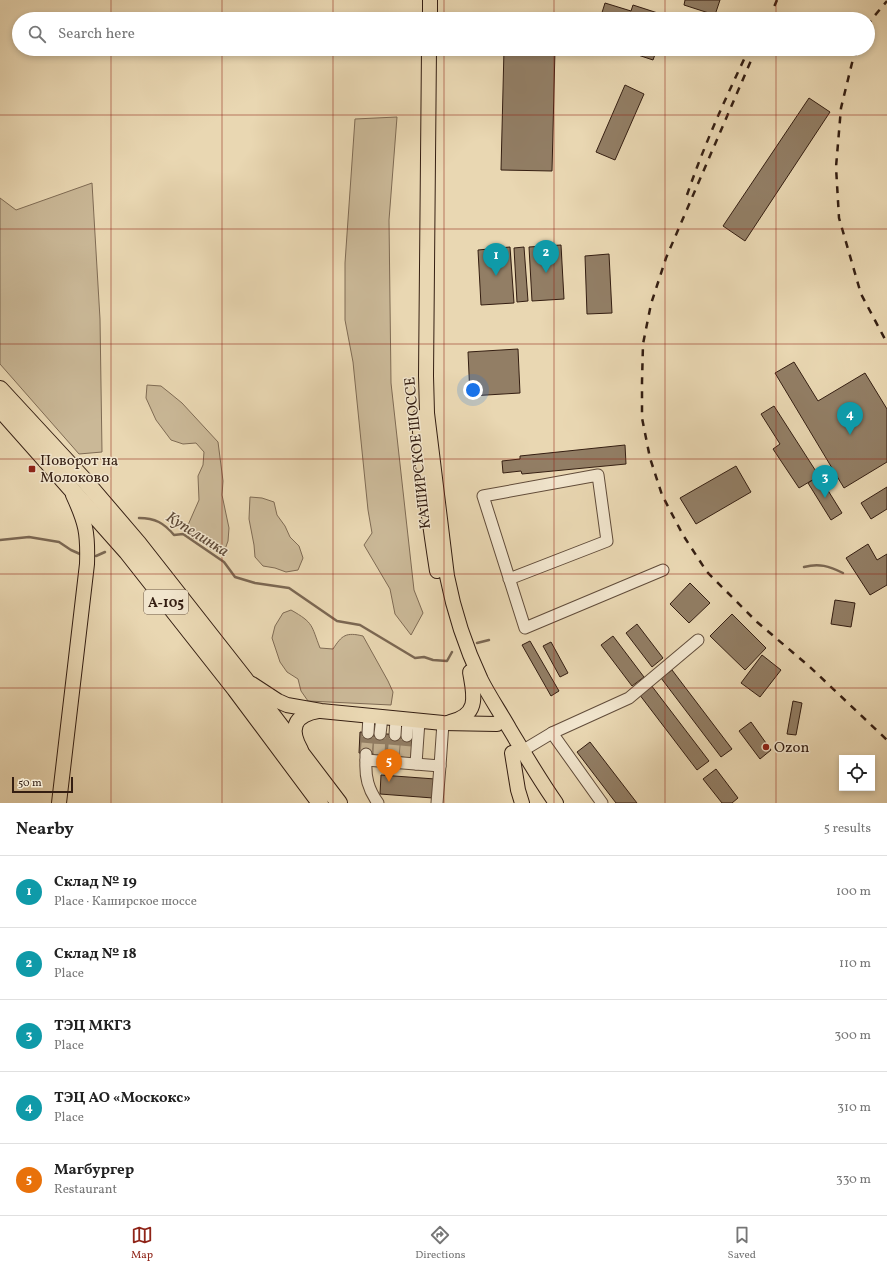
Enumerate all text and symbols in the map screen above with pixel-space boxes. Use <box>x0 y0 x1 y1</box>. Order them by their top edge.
search box <box>12 12 875 56</box>
icon: search <box>26 23 48 45</box>
text: Search here <box>58 24 135 45</box>
pin: 2 <box>533 240 559 273</box>
pin: 1 <box>483 243 509 276</box>
street label: КАШИРСКОЕ ШОССЕ <box>400 376 437 530</box>
your location <box>463 380 483 400</box>
pin: 4 <box>837 402 863 435</box>
place label: Поворот на Молоково <box>40 451 118 489</box>
marker: Поворот на Молоково <box>27 464 37 474</box>
pin: 3 <box>812 465 838 498</box>
water label: Купелинка <box>161 507 233 563</box>
road number: А-105 <box>144 590 188 614</box>
place label: Ozon <box>774 738 809 759</box>
marker: Ozon <box>761 742 771 752</box>
pin: 5 <box>376 749 402 782</box>
map controls <box>839 755 875 791</box>
button: locate <box>839 755 875 791</box>
scale bar <box>12 775 73 794</box>
text: 50 m <box>18 776 42 791</box>
text: Nearby <box>16 818 74 841</box>
text: 5 results <box>824 820 871 838</box>
text: Склад № 19 <box>54 872 137 893</box>
text: 1 <box>26 883 32 901</box>
text: 100 m <box>836 883 871 901</box>
text: Place · Каширское шоссе <box>54 893 197 911</box>
text: Склад № 18 <box>54 944 137 965</box>
text: 2 <box>26 955 32 973</box>
text: 110 m <box>839 955 871 973</box>
text: Place <box>54 965 84 983</box>
text: ТЭЦ МКГЗ <box>54 1016 131 1037</box>
text: 3 <box>26 1027 32 1045</box>
text: 300 m <box>835 1027 871 1045</box>
text: Place <box>54 1037 84 1055</box>
text: ТЭЦ АО «Москокс» <box>54 1088 191 1109</box>
text: 4 <box>25 1099 33 1117</box>
text: 310 m <box>837 1099 871 1117</box>
text: Place <box>54 1109 84 1127</box>
text: Магбургер <box>54 1160 134 1181</box>
text: 5 <box>26 1171 32 1189</box>
text: 330 m <box>836 1171 871 1189</box>
text: Restaurant <box>54 1181 117 1199</box>
tab: Map <box>131 1224 153 1263</box>
tab: Directions <box>415 1224 466 1263</box>
tab: Saved <box>728 1224 756 1263</box>

